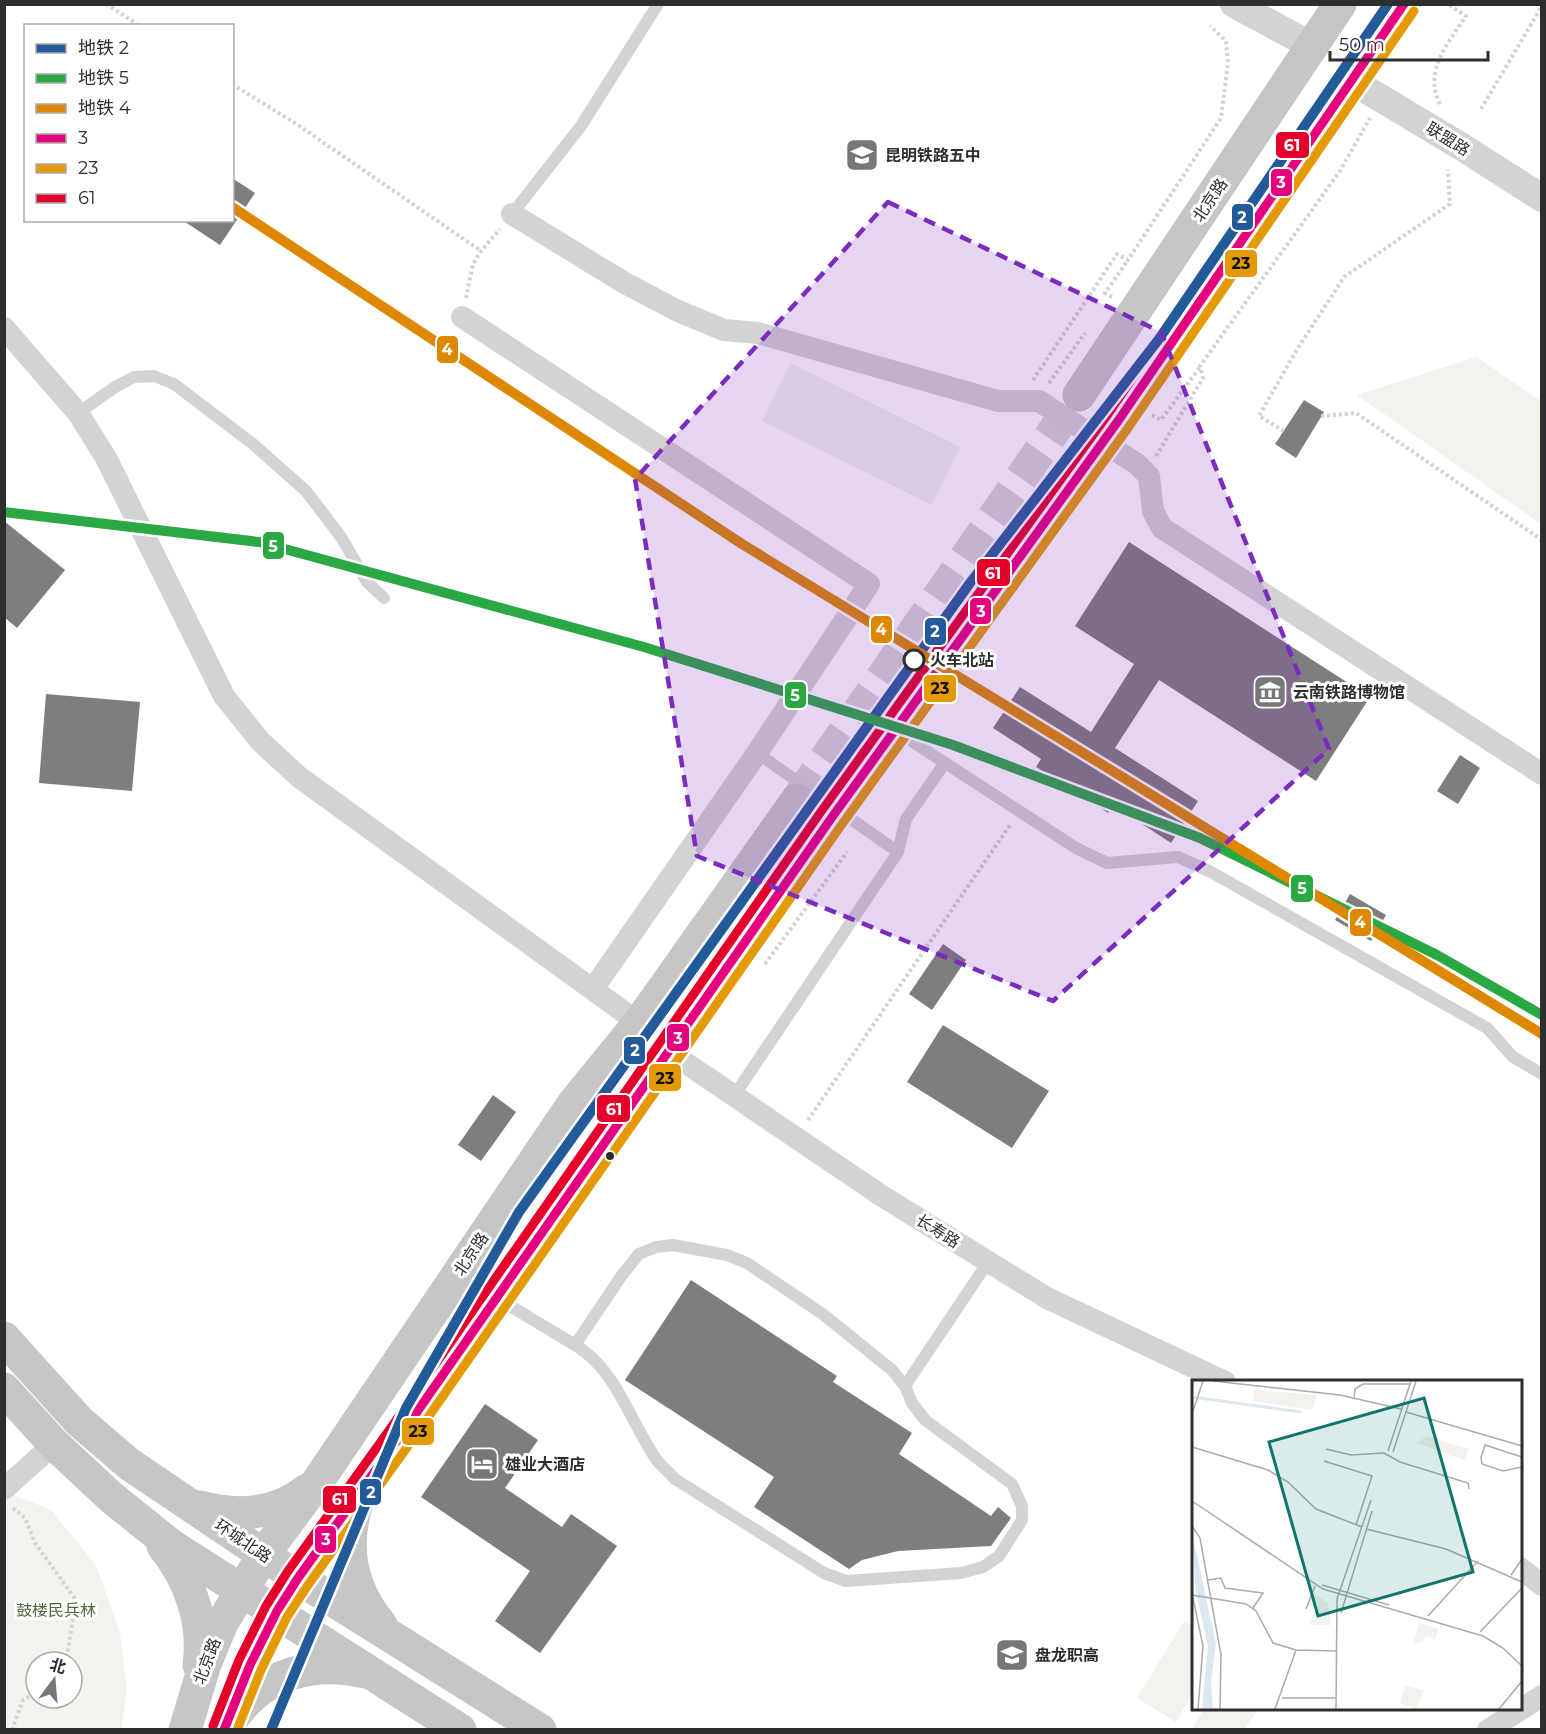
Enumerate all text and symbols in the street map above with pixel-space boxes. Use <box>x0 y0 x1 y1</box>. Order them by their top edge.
legend <box>24 24 234 222</box>
scale bar <box>1330 24 1488 62</box>
text: 50 m <box>1339 34 1385 56</box>
text: 地铁 2 <box>78 37 129 59</box>
text: 地铁 5 <box>78 67 129 89</box>
text: 地铁 4 <box>78 97 131 119</box>
street label: 联盟路 <box>1423 118 1473 160</box>
text: 3 <box>78 127 88 149</box>
line badge: 61 <box>1275 131 1310 159</box>
text: 61 <box>1284 136 1300 155</box>
school or university icon: 昆明铁路五中 <box>844 137 880 173</box>
place label: 昆明铁路五中 <box>885 146 981 165</box>
text: 23 <box>78 157 98 179</box>
line badge: 3 <box>1270 168 1293 197</box>
text: 3 <box>1275 173 1286 192</box>
street label: 北京路 <box>1189 175 1231 225</box>
text: 61 <box>78 187 95 209</box>
line badge: 2 <box>1231 203 1254 231</box>
text: 2 <box>1237 208 1247 227</box>
line badge: 23 <box>1224 249 1258 278</box>
text: 23 <box>1232 254 1250 273</box>
line badge: 4 <box>436 335 459 364</box>
text: 4 <box>441 340 453 359</box>
line badge: 5 <box>262 531 285 560</box>
text: 5 <box>268 537 278 556</box>
line badge: 61 <box>976 558 1011 587</box>
text: 61 <box>985 564 1001 583</box>
line badge: 3 <box>969 597 992 625</box>
text: 3 <box>975 602 986 621</box>
line badge: 4 <box>870 615 893 644</box>
line badge: 2 <box>924 617 947 646</box>
text: 4 <box>875 620 887 639</box>
text: 2 <box>930 622 940 641</box>
marker: 火车北站 <box>903 649 925 671</box>
place label: 火车北站 <box>930 651 994 670</box>
line badge: 23 <box>923 674 957 703</box>
museum icon: 云南铁路博物馆 <box>1252 674 1288 710</box>
text: 23 <box>931 679 949 698</box>
line badge: 5 <box>784 681 807 709</box>
place label: 云南铁路博物馆 <box>1293 683 1405 702</box>
text: 5 <box>790 686 800 705</box>
line badge: 5 <box>1290 874 1314 903</box>
text: 5 <box>1297 879 1307 898</box>
line badge: 4 <box>1349 908 1372 937</box>
text: 4 <box>1354 913 1366 932</box>
line badge: 3 <box>666 1023 690 1052</box>
text: 3 <box>672 1029 683 1048</box>
line badge: 2 <box>623 1036 646 1065</box>
text: 2 <box>630 1041 640 1060</box>
line badge: 23 <box>648 1063 682 1092</box>
text: 23 <box>656 1069 674 1088</box>
line badge: 61 <box>596 1094 631 1123</box>
text: 61 <box>606 1100 622 1119</box>
unlabelled marker <box>604 1150 616 1162</box>
street label: 长寿路 <box>913 1210 963 1252</box>
street label: 北京路 <box>450 1229 492 1279</box>
inset map <box>1192 1380 1522 1710</box>
line badge: 23 <box>401 1417 435 1446</box>
text: 23 <box>409 1422 427 1441</box>
hotel icon: 雄业大酒店 <box>464 1446 500 1482</box>
place label: 雄业大酒店 <box>505 1455 585 1474</box>
line badge: 2 <box>359 1478 382 1506</box>
text: 2 <box>366 1483 376 1502</box>
line badge: 61 <box>322 1485 357 1514</box>
text: 61 <box>332 1490 348 1509</box>
street label: 环城北路 <box>211 1515 275 1567</box>
line badge: 3 <box>314 1525 337 1554</box>
text: 3 <box>320 1530 331 1549</box>
park label: 鼓楼民兵林 <box>16 1601 96 1620</box>
street label: 北京路 <box>190 1635 224 1687</box>
school or university icon: 盘龙职高 <box>994 1637 1030 1673</box>
place label: 盘龙职高 <box>1035 1646 1099 1665</box>
north arrow <box>24 1650 84 1710</box>
text: 北 <box>48 1655 68 1677</box>

